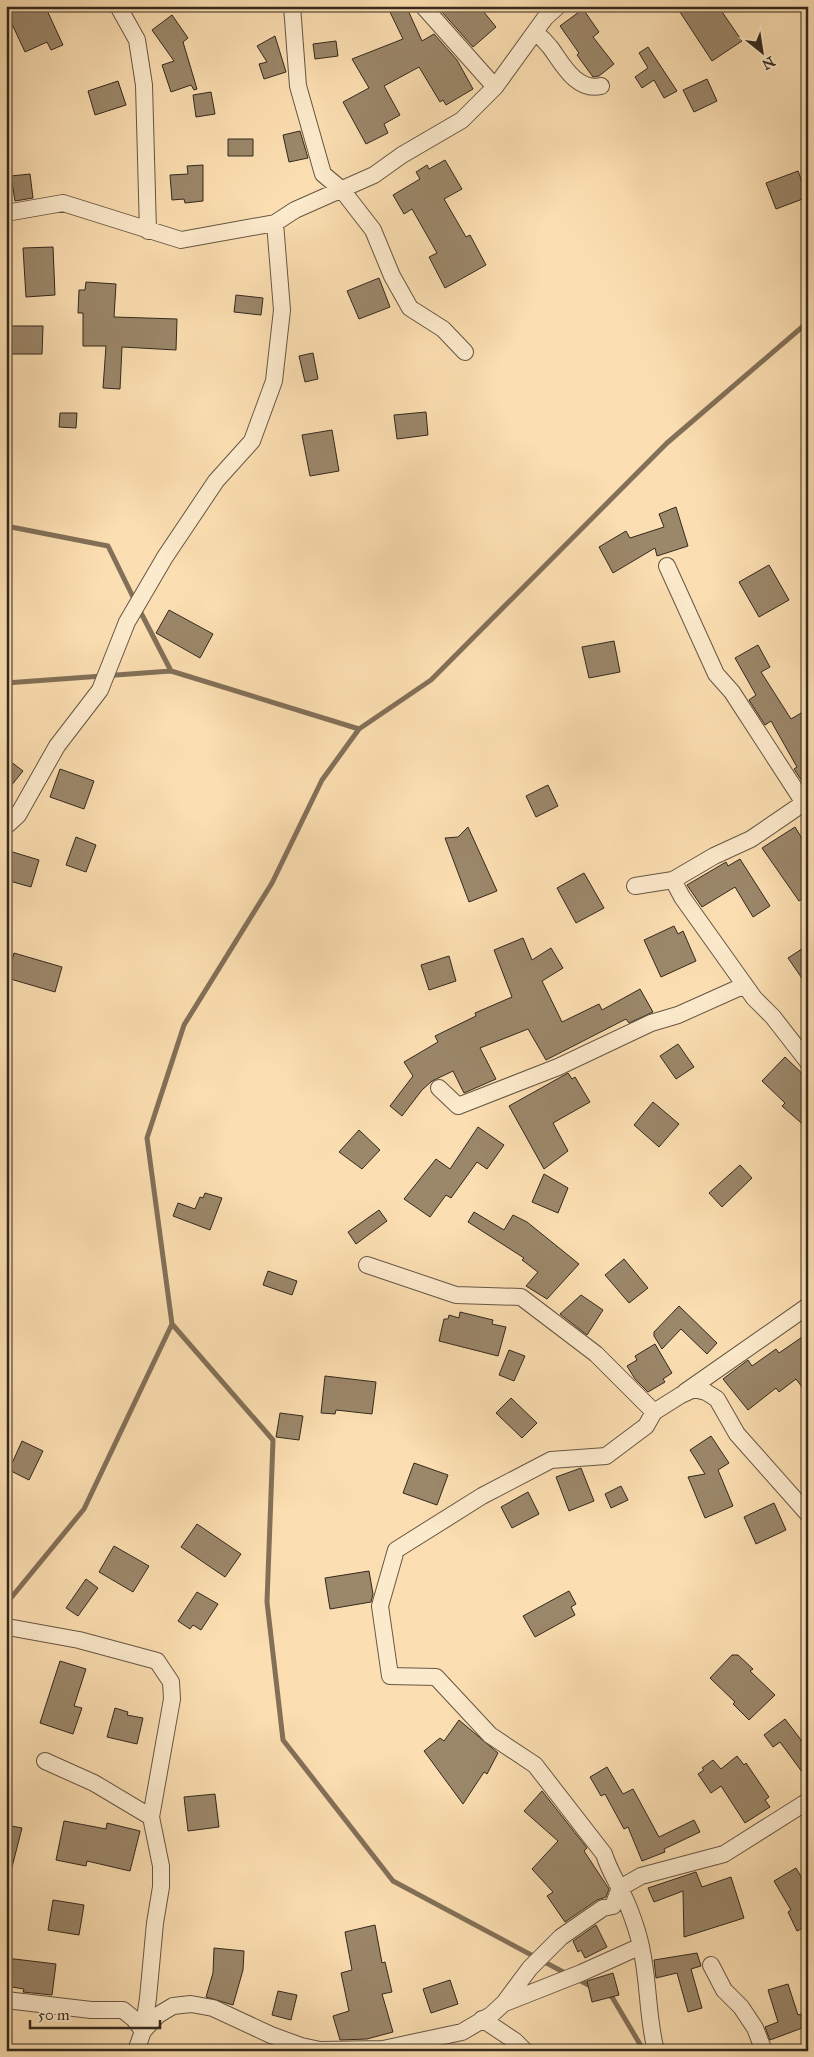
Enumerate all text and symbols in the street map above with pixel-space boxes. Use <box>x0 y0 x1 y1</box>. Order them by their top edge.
north arrow <box>736 28 786 78</box>
text: N <box>759 52 778 73</box>
scale bar <box>30 1997 160 2029</box>
text: 50 m <box>38 2006 70 2024</box>

